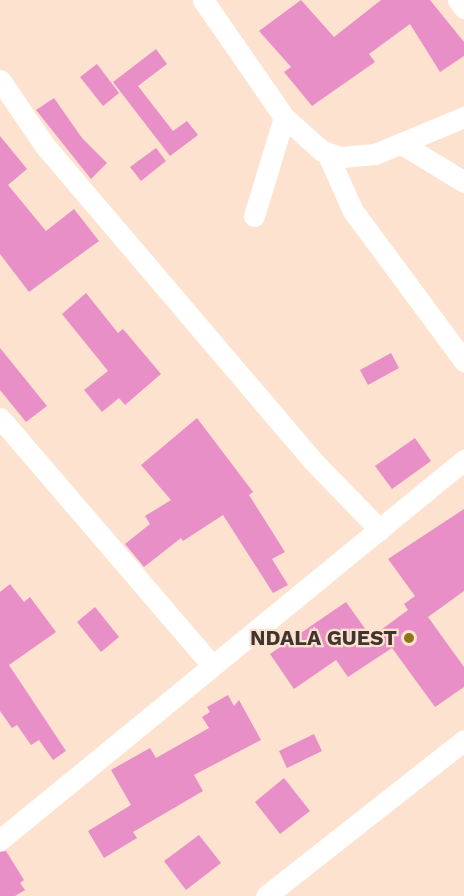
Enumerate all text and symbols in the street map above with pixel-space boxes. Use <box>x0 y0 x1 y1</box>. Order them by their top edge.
place label: NDALA GUEST <box>249 625 397 651</box>
marker: NDALA GUEST <box>402 631 416 645</box>

